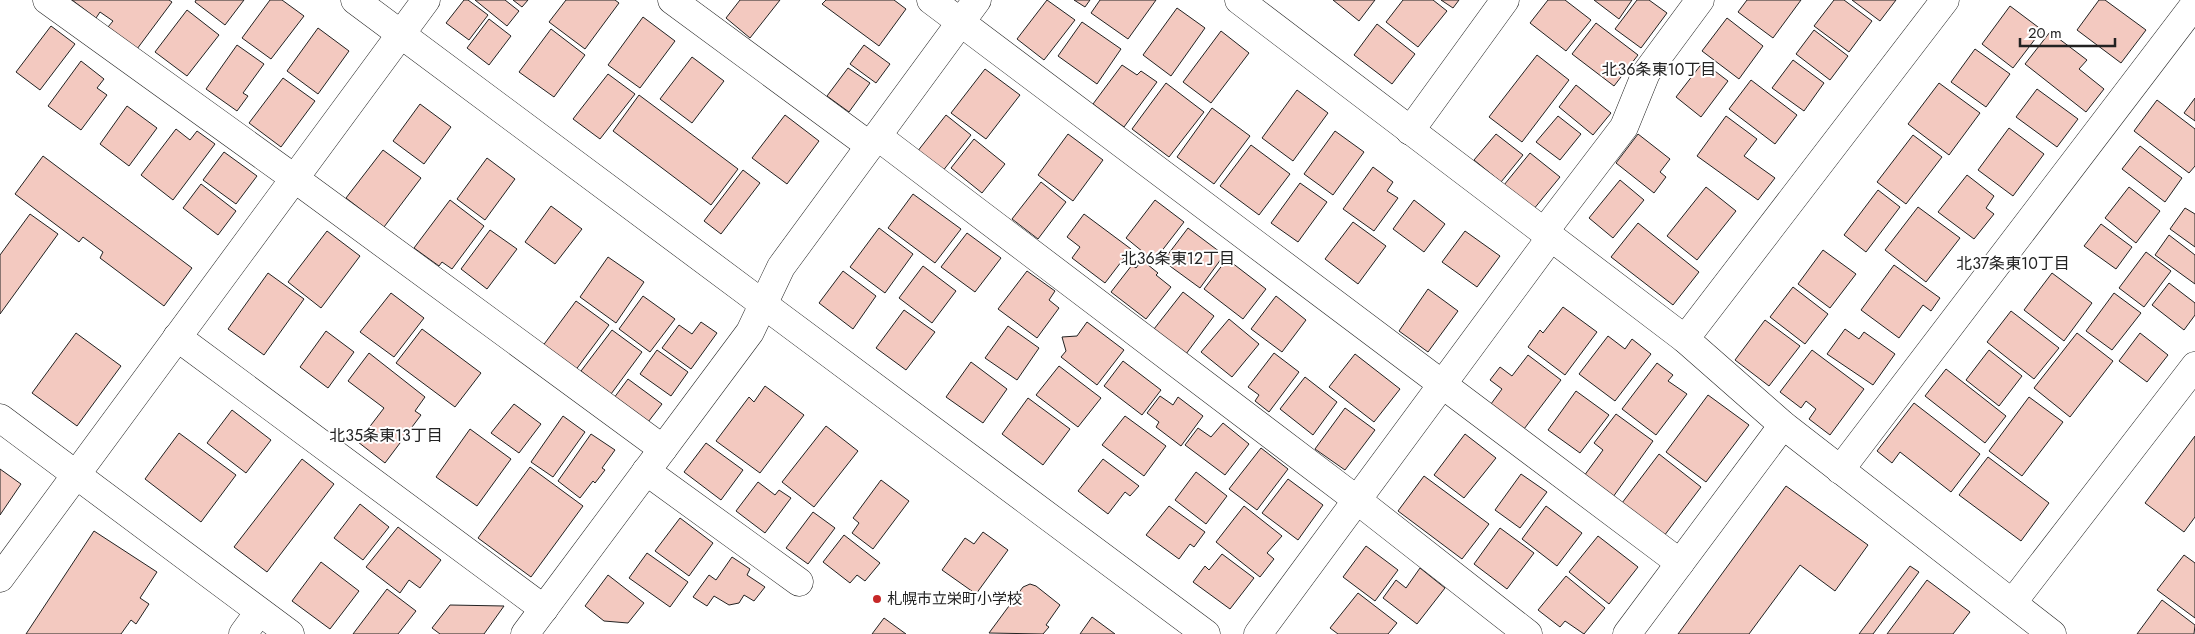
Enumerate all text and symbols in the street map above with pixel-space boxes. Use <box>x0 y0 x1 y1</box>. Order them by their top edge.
scale bar <box>2020 15 2115 47</box>
text: 20 m <box>2028 22 2062 44</box>
district label: 北36条東10丁目 <box>1602 58 1716 81</box>
district label: 北36条東12丁目 <box>1121 247 1235 270</box>
district label: 北37条東10丁目 <box>1956 252 2070 275</box>
district label: 北35条東13丁目 <box>329 424 443 447</box>
place label: 札幌市立栄町小学校 <box>887 588 1022 610</box>
marker: 札幌市立栄町小学校 <box>871 593 883 605</box>

